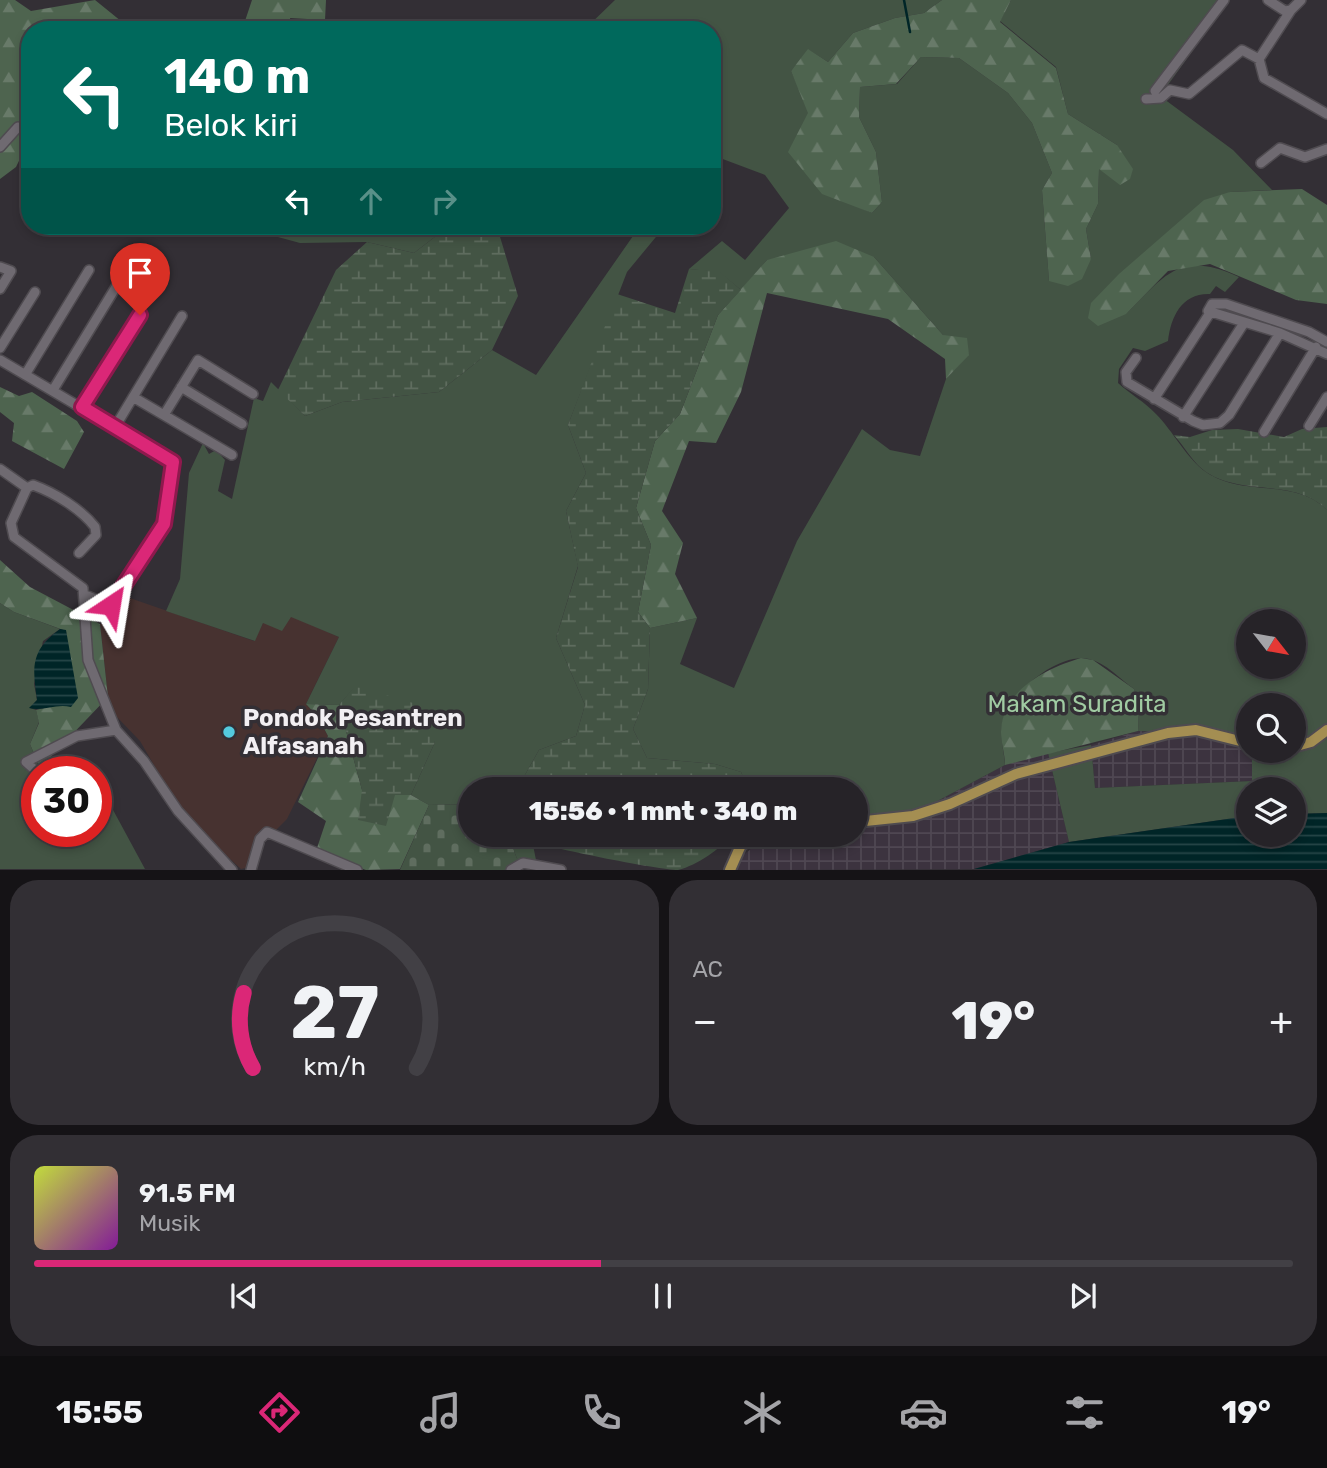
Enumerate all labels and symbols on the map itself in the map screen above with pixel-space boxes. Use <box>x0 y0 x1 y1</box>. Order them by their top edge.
pin <box>110 243 170 315</box>
position arrow <box>74 568 148 642</box>
north arrow <box>1236 609 1306 679</box>
park label: Makam Suradita <box>987 690 1167 718</box>
place label: Pondok Pesantren Alfasanah <box>243 704 463 760</box>
marker: Pondok Pesantren Alfasanah <box>221 724 237 740</box>
speed limit sign: 30 <box>21 756 112 847</box>

